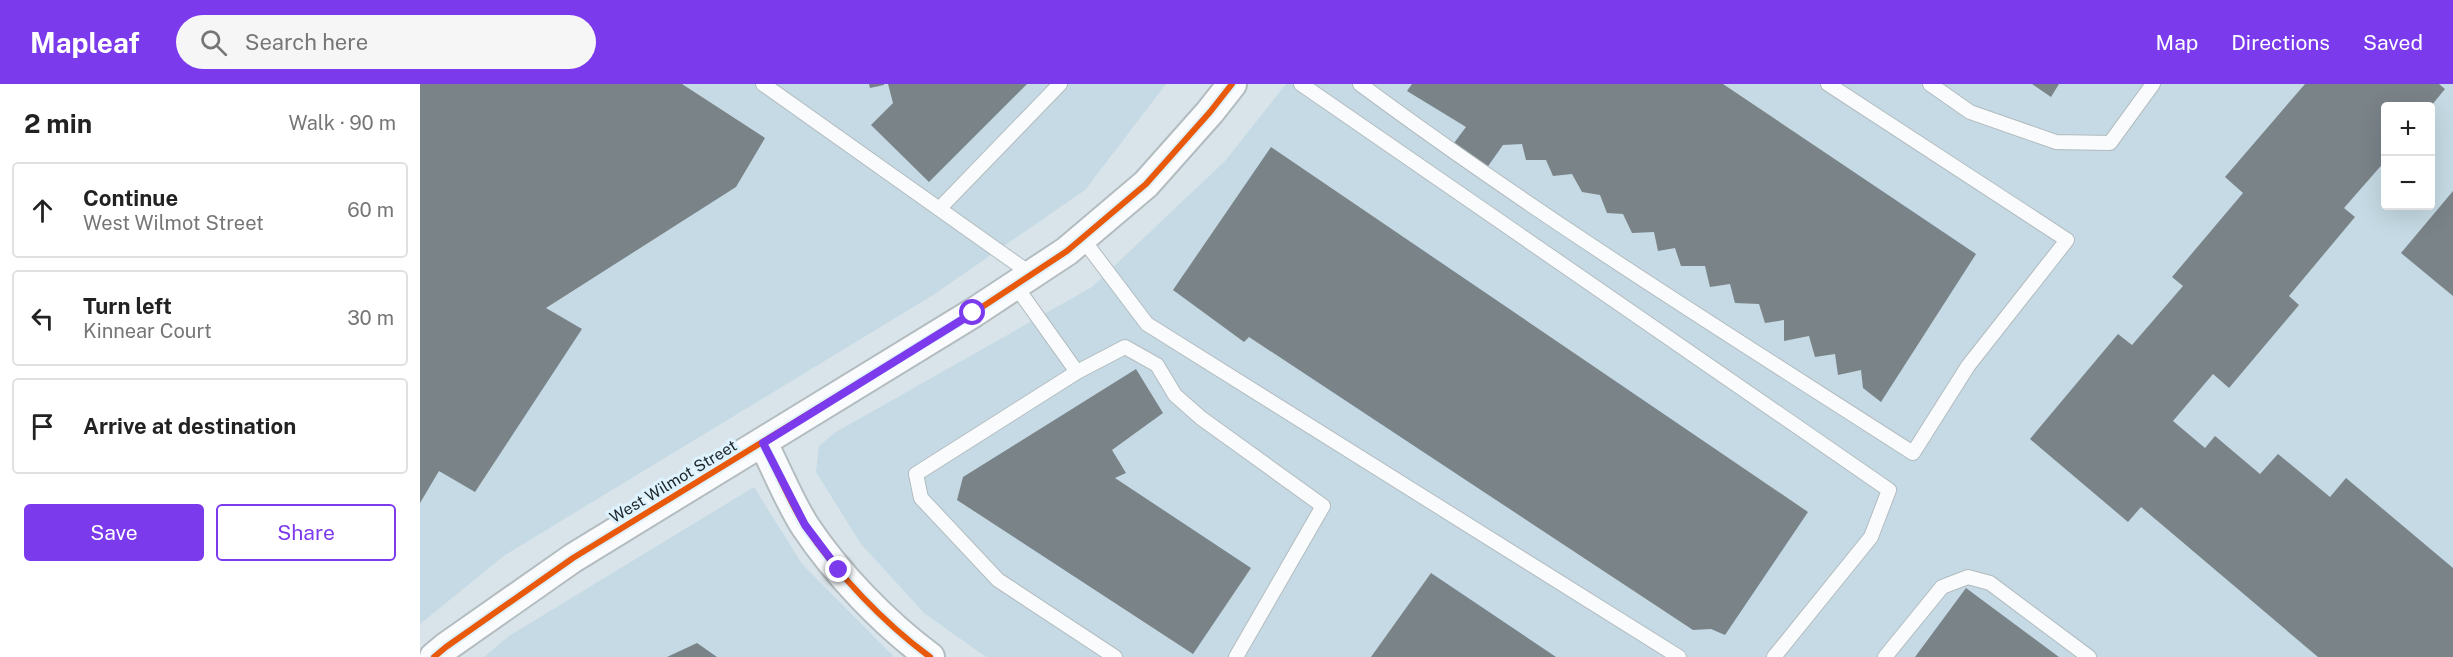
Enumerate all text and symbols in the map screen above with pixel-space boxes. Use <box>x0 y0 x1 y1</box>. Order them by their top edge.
search box <box>176 15 596 69</box>
text: Mapleaf <box>30 26 140 59</box>
icon: search <box>197 26 230 59</box>
text: Search here <box>245 29 368 55</box>
text: Map <box>2156 30 2198 55</box>
text: Directions <box>2231 30 2330 55</box>
text: Saved <box>2363 30 2423 55</box>
map controls <box>2381 102 2435 210</box>
button: + <box>2381 102 2435 156</box>
text: 2 min <box>24 108 92 139</box>
text: Walk · 90 m <box>289 111 396 135</box>
button: − <box>2381 156 2435 210</box>
text: Continue <box>83 185 178 211</box>
icon: ahead <box>26 194 59 227</box>
text: 60 m <box>347 198 394 222</box>
text: West Wilmot Street <box>83 211 264 235</box>
text: Turn left <box>83 293 172 319</box>
route start <box>959 299 985 325</box>
icon: left <box>26 302 59 335</box>
text: 30 m <box>347 306 394 330</box>
text: Kinnear Court <box>83 319 212 343</box>
icon: arrive <box>26 410 59 443</box>
text: Arrive at destination <box>83 413 296 439</box>
street label: West Wilmot Street <box>606 436 740 527</box>
button: Save <box>24 504 204 561</box>
button: Share <box>216 504 396 561</box>
route end <box>825 556 851 582</box>

